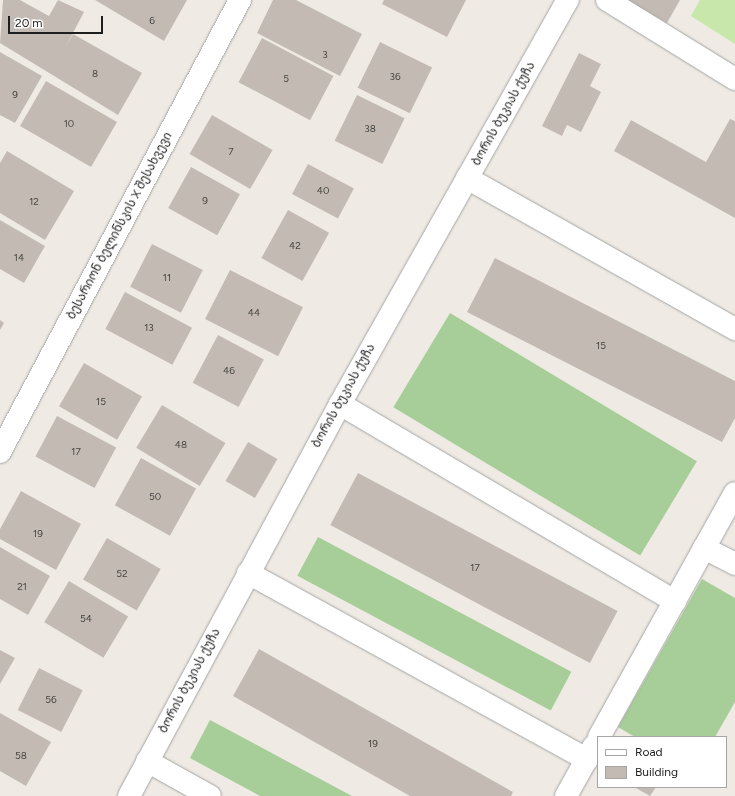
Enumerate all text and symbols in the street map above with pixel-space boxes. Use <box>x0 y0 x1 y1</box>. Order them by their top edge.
scale bar <box>10 8 105 34</box>
house number: 6 <box>149 15 155 27</box>
text: 20 m <box>15 16 43 30</box>
house number: 3 <box>322 49 328 61</box>
street label: ბორის ბუკიას ქუჩა <box>469 60 539 168</box>
house number: 8 <box>92 68 98 80</box>
house number: 36 <box>389 71 401 83</box>
house number: 5 <box>283 73 289 85</box>
house number: 9 <box>12 89 18 101</box>
house number: 10 <box>64 118 74 130</box>
house number: 38 <box>364 123 376 135</box>
street label: ბესარიონ ბელინსკის X შესახვევი <box>64 130 176 322</box>
house number: 7 <box>228 146 234 158</box>
house number: 40 <box>317 185 329 197</box>
house number: 9 <box>202 195 208 207</box>
house number: 12 <box>29 196 39 208</box>
house number: 42 <box>289 240 301 252</box>
house number: 14 <box>14 252 24 264</box>
house number: 11 <box>163 272 171 284</box>
house number: 44 <box>248 307 260 319</box>
house number: 13 <box>144 322 154 334</box>
house number: 15 <box>596 340 606 352</box>
street label: ბორის ბუკიას ქუჩა <box>309 342 379 450</box>
house number: 46 <box>223 365 235 377</box>
house number: 15 <box>96 396 106 408</box>
house number: 48 <box>175 439 187 451</box>
house number: 17 <box>71 446 81 458</box>
house number: 50 <box>149 491 161 503</box>
house number: 19 <box>33 528 43 540</box>
house number: 17 <box>470 562 480 574</box>
house number: 52 <box>116 568 128 580</box>
house number: 21 <box>17 581 27 593</box>
house number: 54 <box>80 613 92 625</box>
street label: ბორის ბუკიას ქუჩა <box>156 626 224 736</box>
house number: 56 <box>45 694 57 706</box>
legend <box>597 736 727 788</box>
house number: 19 <box>368 738 378 750</box>
text: Road <box>635 745 663 759</box>
house number: 58 <box>15 750 27 762</box>
text: Building <box>635 765 678 779</box>

